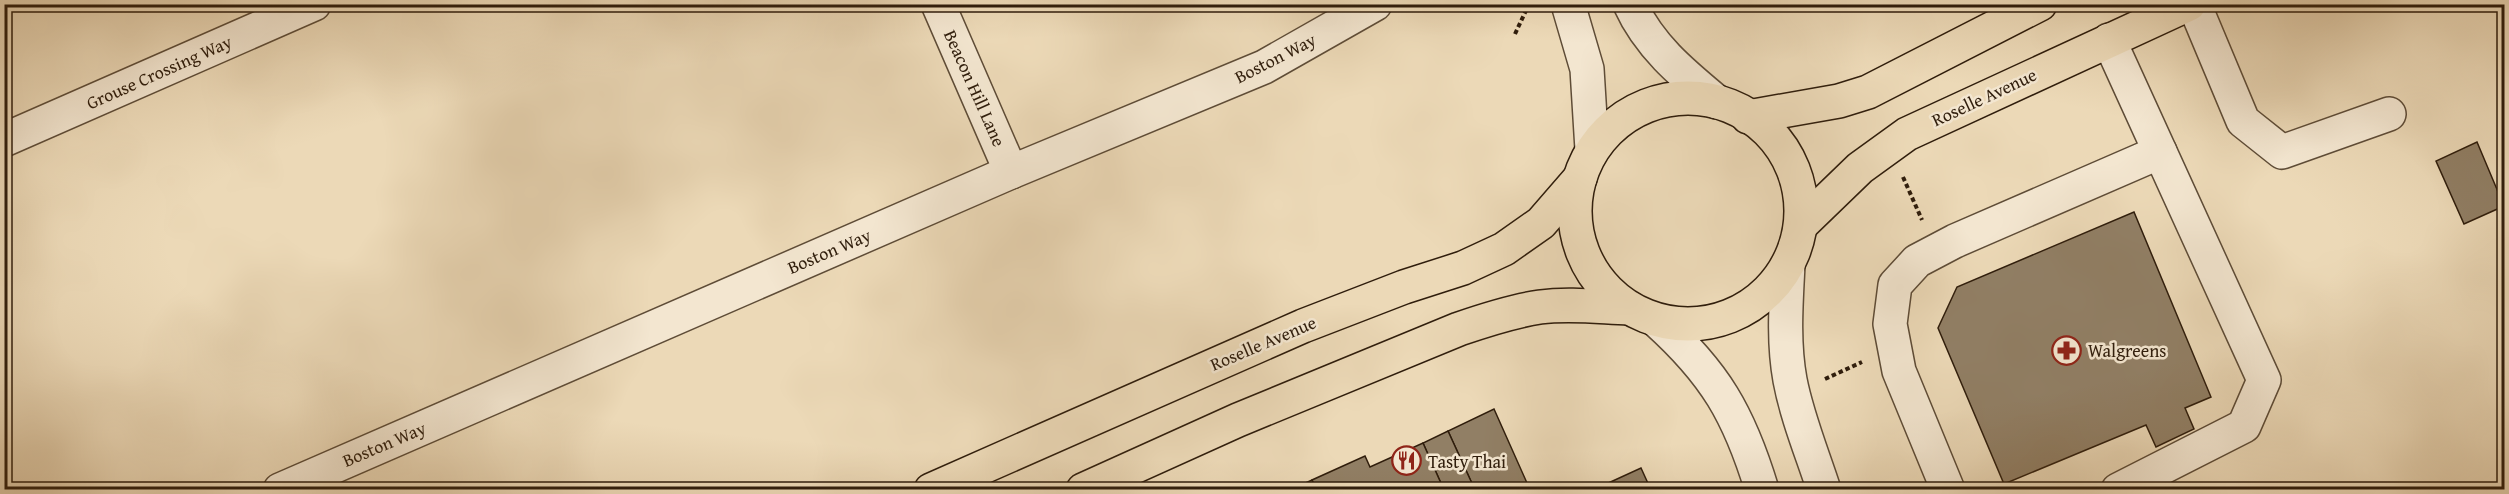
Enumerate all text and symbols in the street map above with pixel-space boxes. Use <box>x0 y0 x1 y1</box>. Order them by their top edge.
street label: Beacon Hill Lane <box>937 25 1013 151</box>
street label: Boston Way <box>1230 26 1320 90</box>
street label: Grouse Crossing Way <box>82 28 236 116</box>
street label: Roselle Avenue <box>1927 61 2041 133</box>
street label: Boston Way <box>783 221 875 281</box>
street label: Roselle Avenue <box>1206 309 1320 377</box>
pharmacy icon: Walgreens <box>2051 334 2083 366</box>
place label: Walgreens <box>2088 337 2166 364</box>
street label: Boston Way <box>338 414 430 474</box>
restaurant icon: Tasty Thai <box>1391 445 1423 477</box>
place label: Tasty Thai <box>1428 448 1506 475</box>

